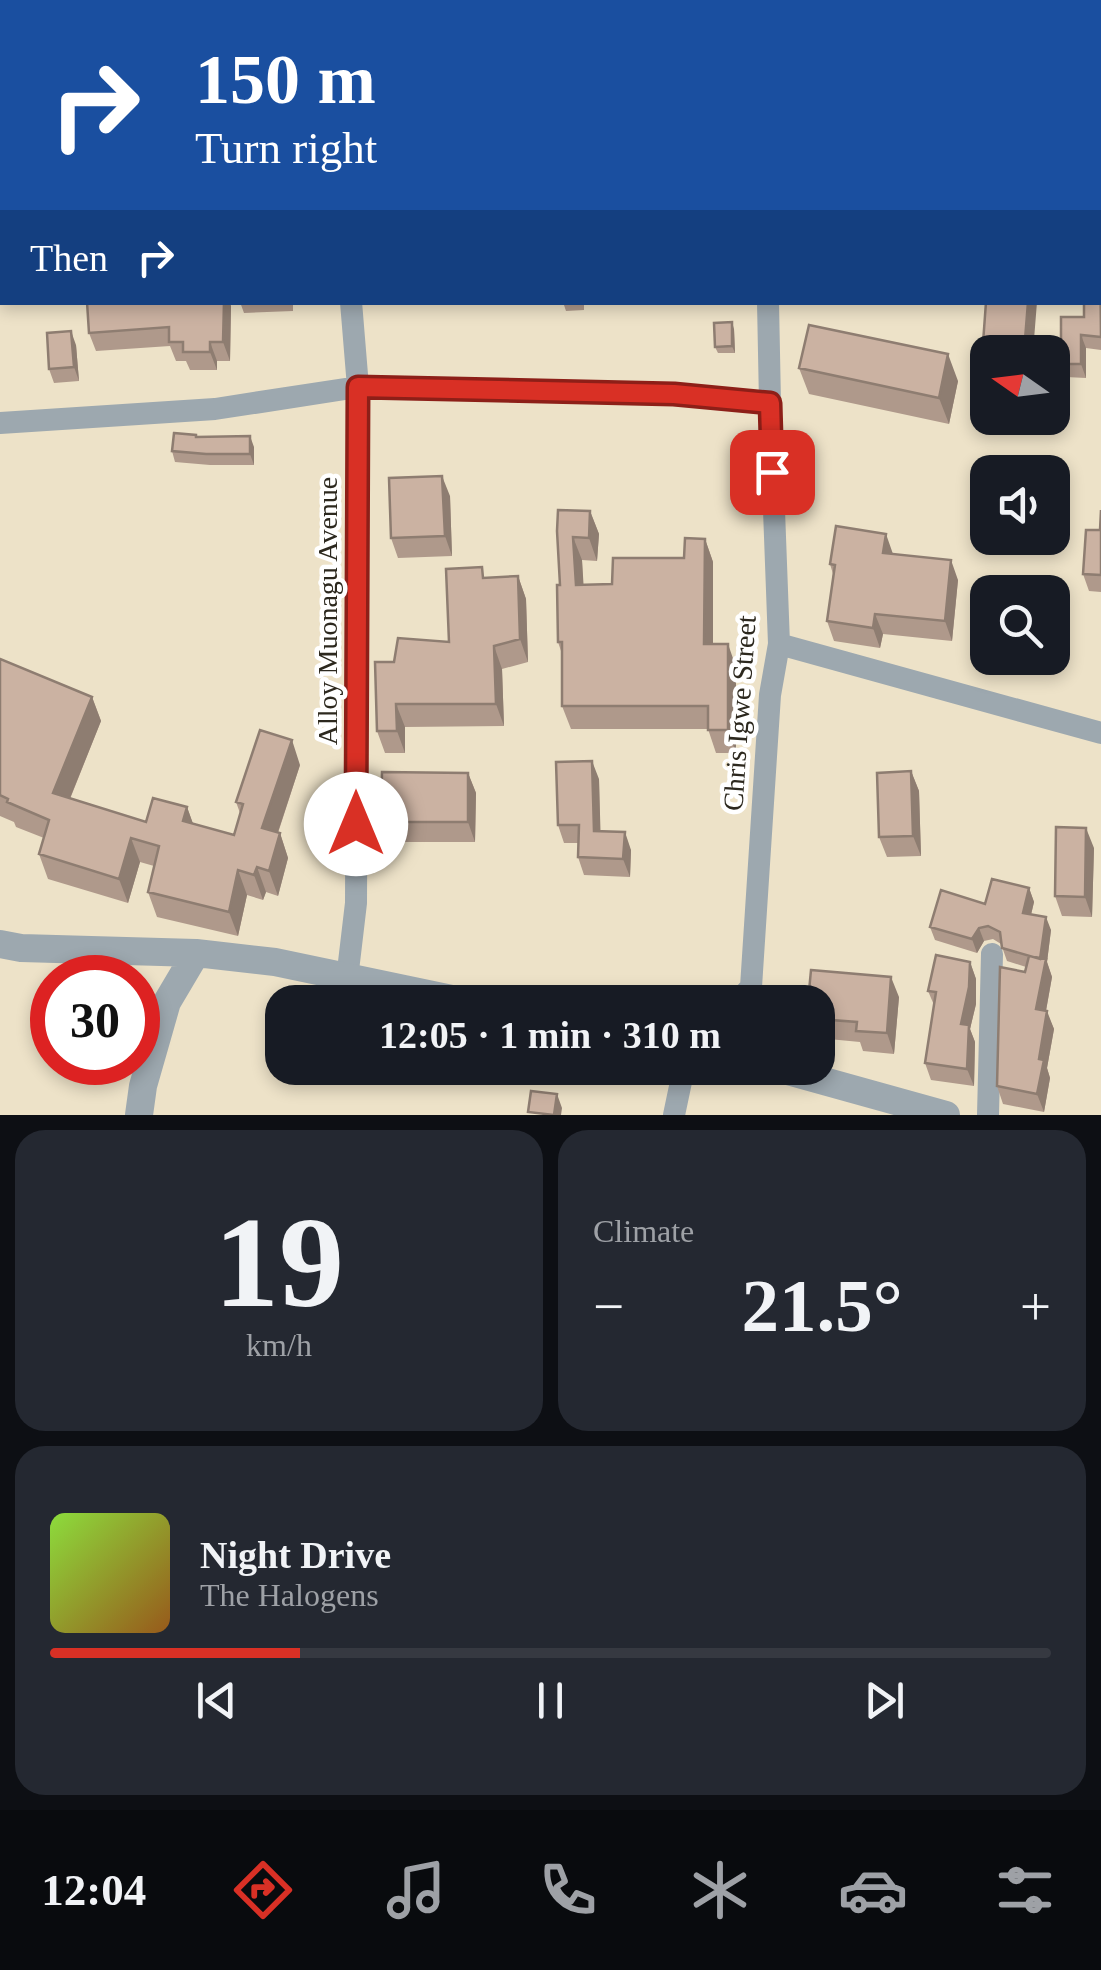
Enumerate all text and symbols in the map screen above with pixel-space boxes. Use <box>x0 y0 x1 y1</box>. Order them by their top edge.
icon: right <box>30 40 160 170</box>
text: 150 m <box>195 41 376 118</box>
text: Turn right <box>195 123 377 173</box>
icon: right <box>128 230 183 285</box>
text: Then <box>30 237 108 279</box>
north arrow <box>970 335 1070 435</box>
map controls <box>970 335 1070 675</box>
pin <box>730 430 815 515</box>
icon: arrive <box>745 445 800 500</box>
button: sound <box>970 455 1070 555</box>
street label: Alloy Muonagu Avenue <box>312 477 343 745</box>
button: search <box>970 575 1070 675</box>
street label: Chris Igwe Street <box>717 614 762 812</box>
position arrow <box>304 772 408 876</box>
speed limit sign: 30 <box>30 955 160 1085</box>
text: 12:05 · 1 min · 310 m <box>379 1014 721 1056</box>
text: 19 <box>214 1190 344 1334</box>
text: Climate <box>593 1213 694 1249</box>
text: 21.5° <box>741 1264 903 1347</box>
text: − <box>593 1276 624 1337</box>
text: + <box>1020 1276 1051 1337</box>
text: km/h <box>246 1327 312 1363</box>
text: Night Drive <box>200 1534 391 1576</box>
text: The Halogens <box>200 1577 379 1613</box>
icon: previous <box>189 1673 244 1728</box>
icon: pause <box>523 1673 578 1728</box>
icon: next <box>857 1673 912 1728</box>
icon: directions <box>228 1855 298 1925</box>
icon: music <box>381 1855 451 1925</box>
icon: phone <box>533 1855 603 1925</box>
icon: climate <box>685 1855 755 1925</box>
icon: car <box>838 1855 908 1925</box>
icon: filters <box>990 1855 1060 1925</box>
text: 12:04 <box>41 1865 146 1915</box>

